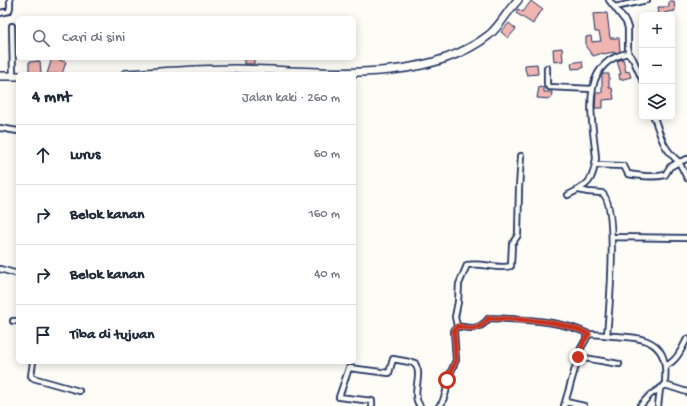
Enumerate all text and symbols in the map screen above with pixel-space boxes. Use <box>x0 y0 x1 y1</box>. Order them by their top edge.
map controls <box>639 12 675 120</box>
button: + <box>639 12 675 48</box>
search box <box>16 16 356 60</box>
icon: search <box>30 27 52 49</box>
text: Cari di sini <box>62 29 125 47</box>
button: − <box>639 48 675 84</box>
button: layers <box>639 84 675 120</box>
text: 4 mnt <box>32 88 71 108</box>
text: Jalan kaki · 260 m <box>242 91 340 106</box>
icon: ahead <box>32 144 54 166</box>
text: Lurus <box>70 146 100 164</box>
text: 60 m <box>314 147 340 162</box>
icon: right <box>32 204 54 226</box>
text: Belok kanan <box>70 206 144 224</box>
text: 160 m <box>308 207 340 222</box>
icon: right <box>32 264 54 286</box>
text: Belok kanan <box>70 266 144 284</box>
text: 40 m <box>314 267 340 282</box>
icon: arrive <box>32 324 54 346</box>
text: Tiba di tujuan <box>70 326 154 344</box>
route end <box>569 348 587 366</box>
route start <box>438 371 456 389</box>

